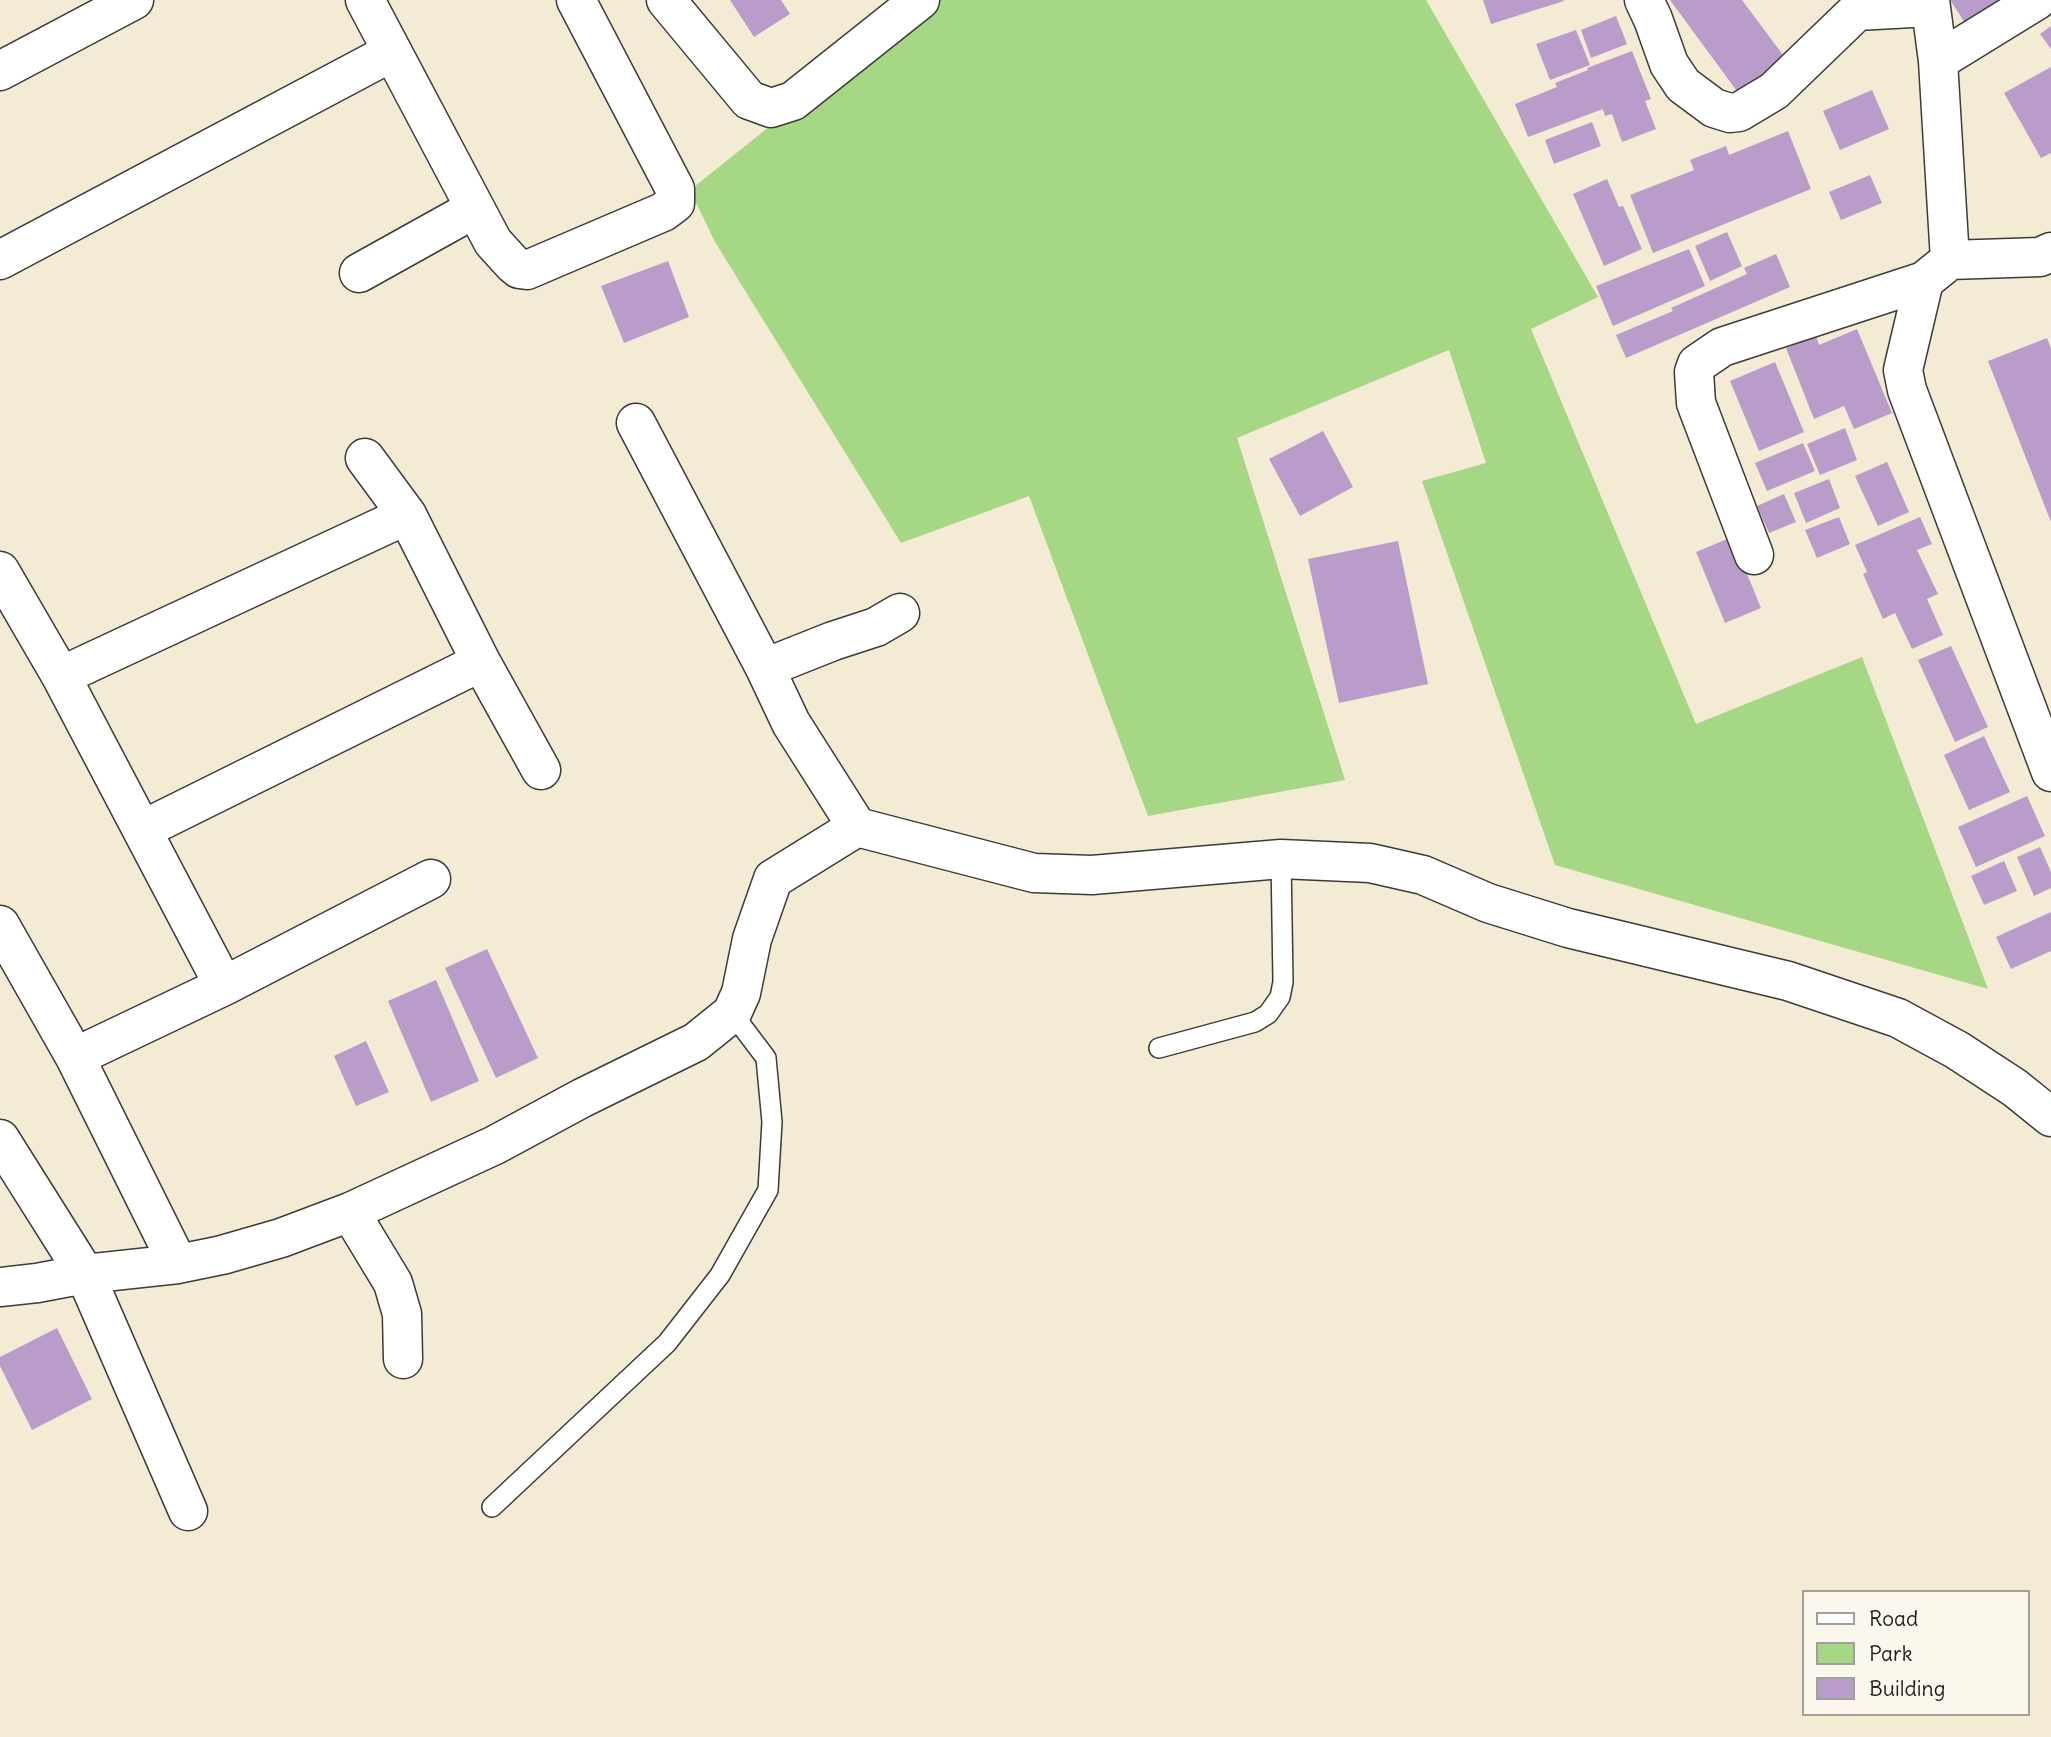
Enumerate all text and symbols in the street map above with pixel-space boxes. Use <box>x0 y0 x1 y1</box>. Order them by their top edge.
legend <box>1802 1590 2030 1716</box>
text: Road <box>1869 1605 1918 1632</box>
text: Park <box>1869 1640 1912 1667</box>
text: Building <box>1869 1675 1945 1702</box>

